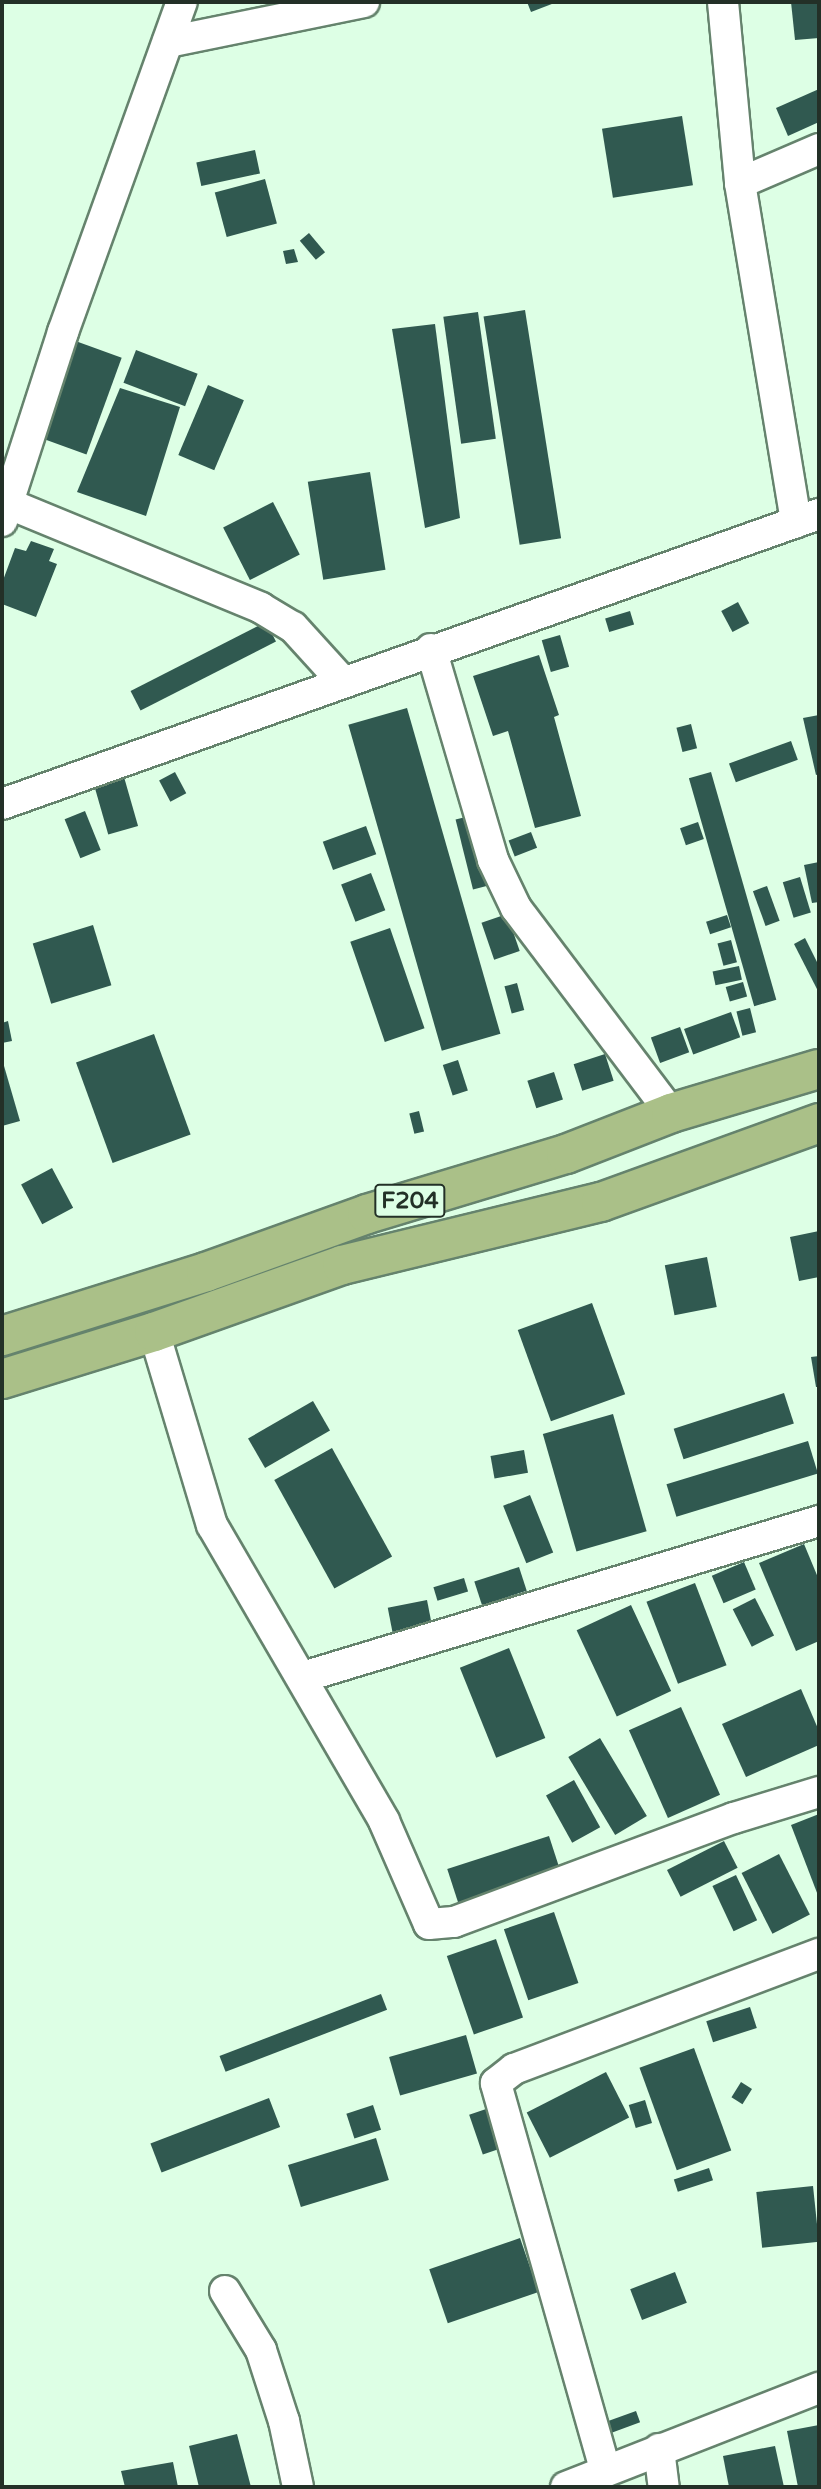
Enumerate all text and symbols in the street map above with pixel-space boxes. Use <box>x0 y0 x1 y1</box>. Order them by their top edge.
road number: F204 <box>373 1182 447 1220</box>

